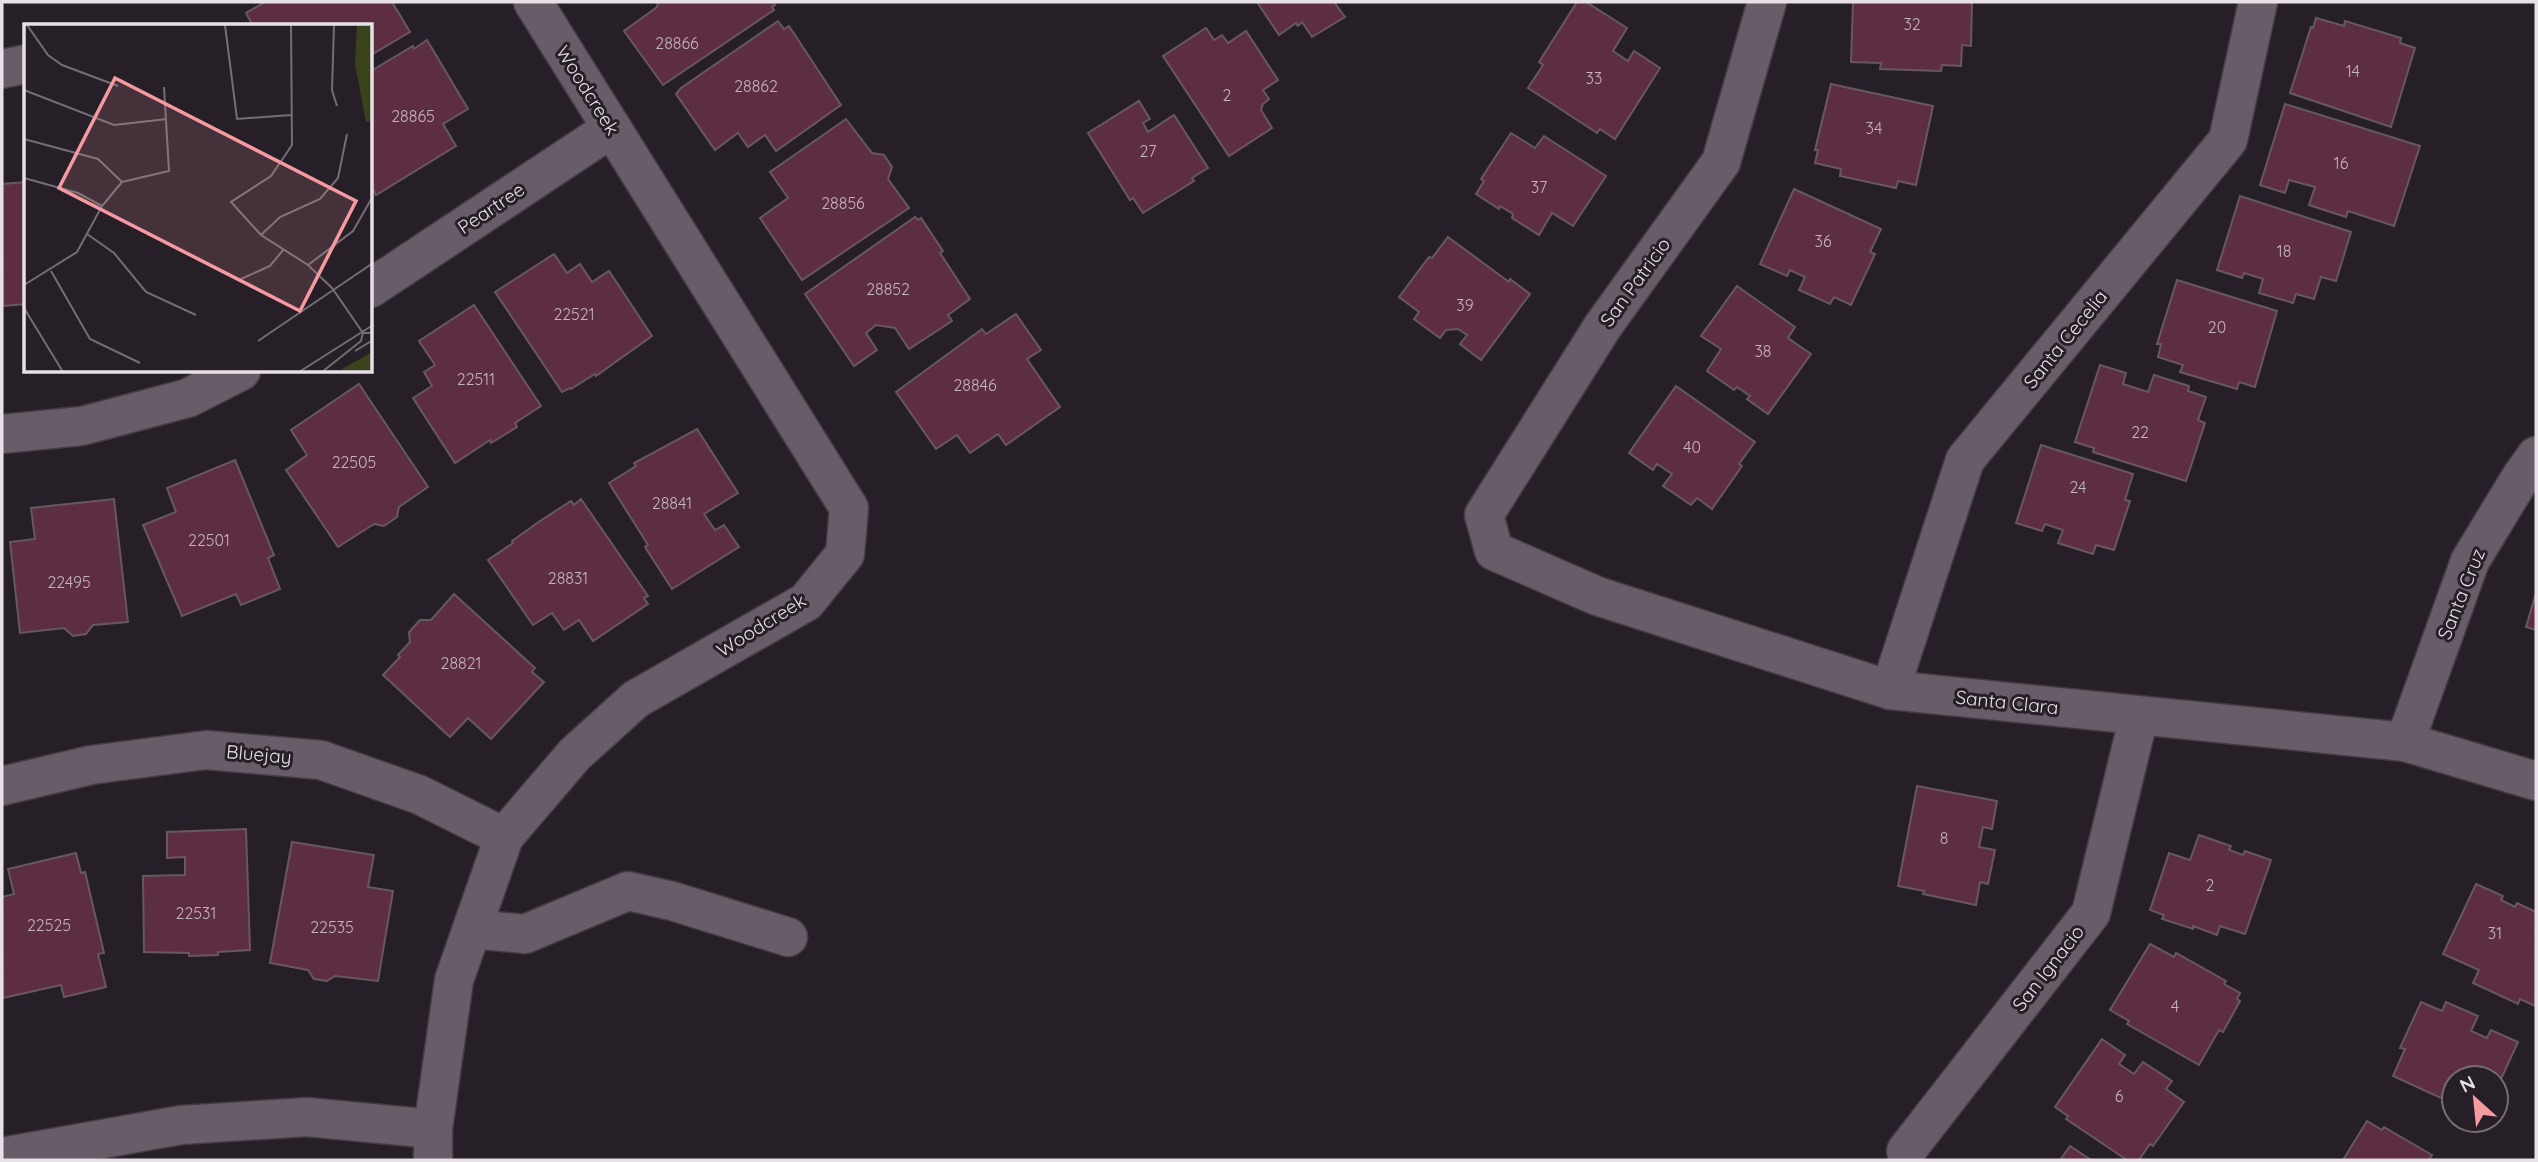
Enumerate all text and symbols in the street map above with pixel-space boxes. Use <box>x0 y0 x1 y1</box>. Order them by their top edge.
house number: 32 <box>1903 14 1921 34</box>
inset map <box>24 24 373 373</box>
house number: 28866 <box>655 33 699 53</box>
street label: Woodcreek <box>551 41 625 139</box>
house number: 14 <box>2346 61 2360 81</box>
house number: 33 <box>1586 68 1602 88</box>
house number: 28862 <box>734 76 778 96</box>
house number: 2 <box>1223 85 1232 105</box>
house number: 28865 <box>391 106 435 126</box>
house number: 34 <box>1866 118 1882 138</box>
house number: 27 <box>1140 141 1156 161</box>
house number: 16 <box>2334 153 2349 173</box>
street label: Peartree <box>453 177 529 239</box>
house number: 37 <box>1531 177 1547 197</box>
house number: 28856 <box>821 193 865 213</box>
house number: 36 <box>1815 231 1832 251</box>
street label: San Patricio <box>1595 233 1675 331</box>
house number: 18 <box>2277 241 2291 261</box>
house number: 28852 <box>866 279 910 299</box>
street label: Santa Cecelia <box>2018 285 2112 393</box>
house number: 39 <box>1456 295 1474 315</box>
house number: 22521 <box>553 304 595 324</box>
house number: 20 <box>2208 317 2226 337</box>
house number: 38 <box>1754 341 1772 361</box>
house number: 22511 <box>457 369 495 389</box>
house number: 28846 <box>953 375 997 395</box>
house number: 22 <box>2131 422 2149 442</box>
house number: 40 <box>1683 437 1701 457</box>
house number: 22505 <box>332 452 376 472</box>
house number: 24 <box>2069 477 2087 497</box>
house number: 28841 <box>652 493 692 513</box>
house number: 22501 <box>188 530 230 550</box>
street label: Santa Cruz <box>2432 545 2490 643</box>
house number: 28831 <box>548 568 588 588</box>
house number: 22495 <box>47 572 91 592</box>
street label: Woodcreek <box>712 588 810 662</box>
house number: 28821 <box>441 653 481 673</box>
street label: Santa Clara <box>1954 685 2060 719</box>
street label: Bluejay <box>225 739 293 769</box>
house number: 8 <box>1940 828 1948 848</box>
house number: 2 <box>2206 875 2215 895</box>
house number: 22531 <box>176 903 216 923</box>
house number: 22525 <box>27 915 71 935</box>
house number: 22535 <box>310 917 354 937</box>
street label: San Ignacio <box>2007 920 2089 1016</box>
house number: 31 <box>2488 923 2502 943</box>
house number: 4 <box>2171 996 2179 1016</box>
north arrow <box>2440 1064 2510 1134</box>
text: N <box>2456 1070 2479 1098</box>
house number: 6 <box>2115 1086 2124 1106</box>

